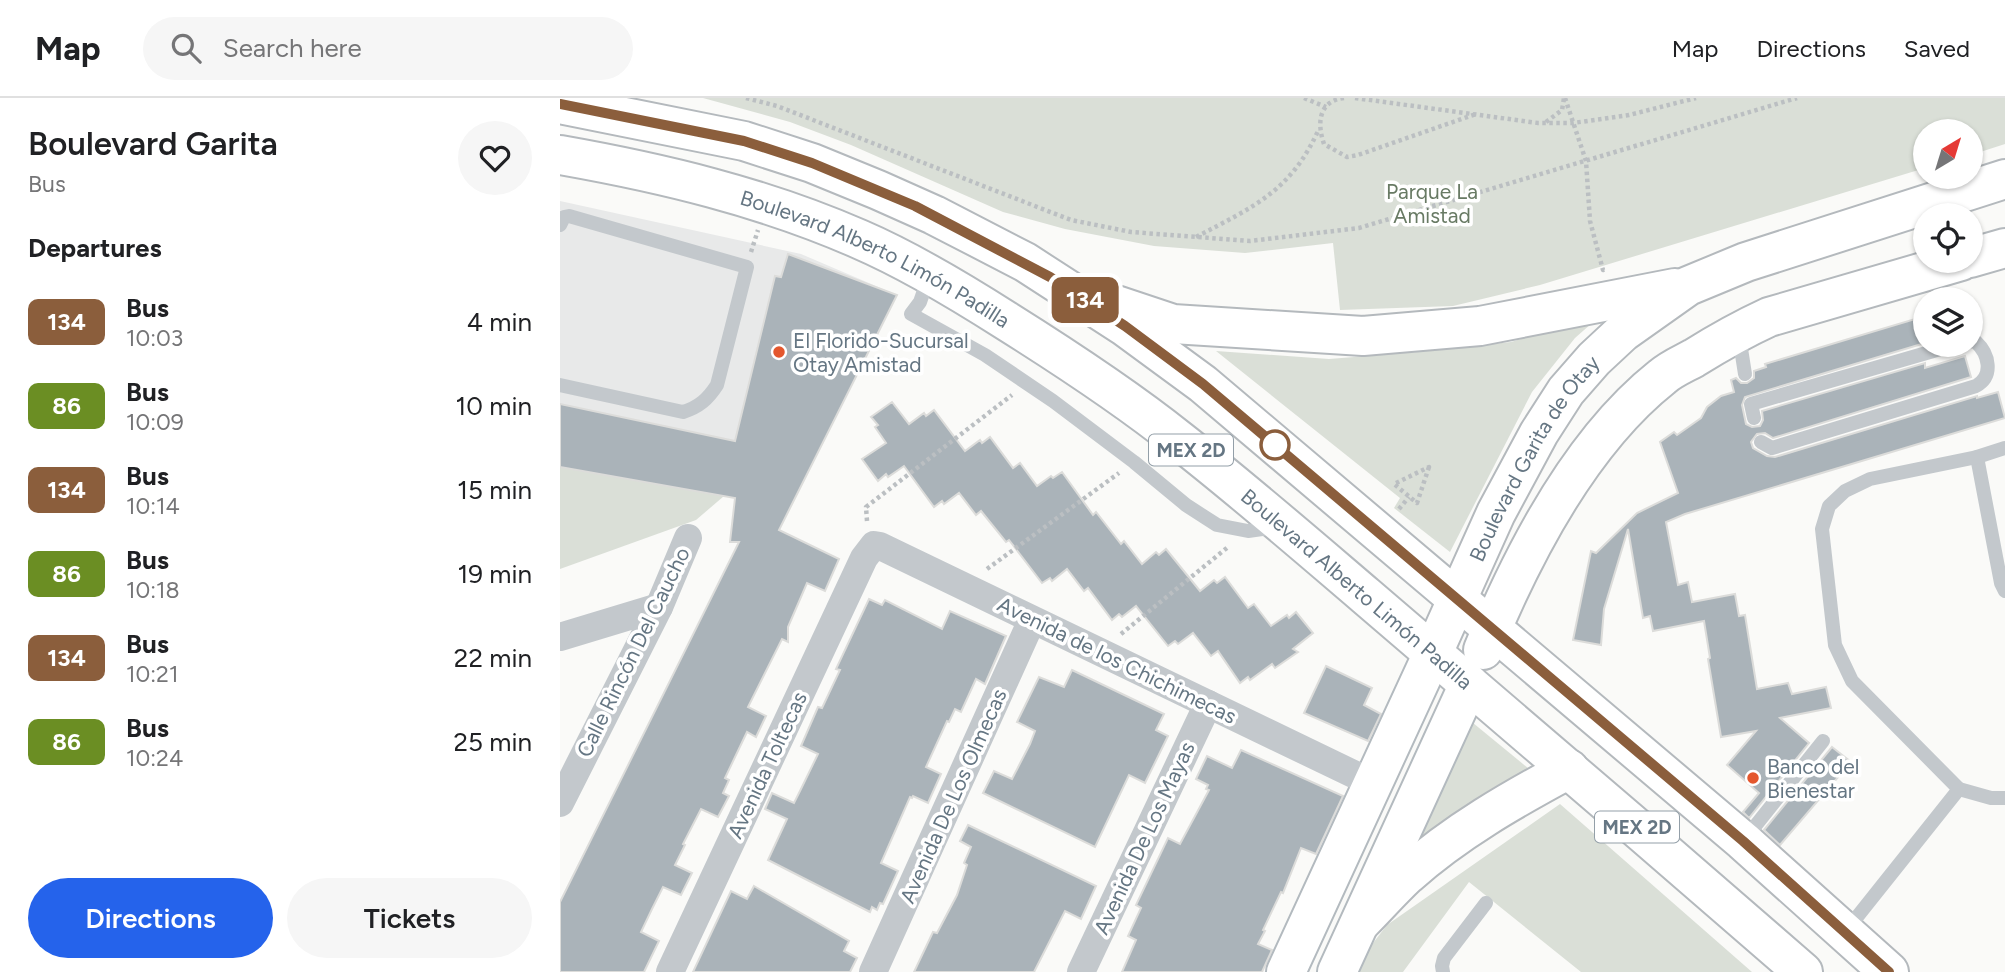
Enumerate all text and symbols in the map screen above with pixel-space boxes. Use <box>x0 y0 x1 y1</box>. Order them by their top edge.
search box <box>143 17 633 80</box>
text: Map <box>35 29 101 68</box>
icon: search <box>167 29 205 67</box>
text: Search here <box>223 32 362 64</box>
text: Map <box>1672 34 1718 63</box>
text: Directions <box>1756 34 1866 63</box>
text: Saved <box>1904 34 1970 63</box>
north arrow <box>1913 119 1983 189</box>
map controls <box>1913 119 1983 357</box>
button: heart <box>458 121 532 195</box>
text: Boulevard Garita <box>28 124 278 163</box>
text: Bus <box>28 170 66 198</box>
park label: Parque La Amistad <box>1386 179 1478 228</box>
street label: Boulevard Alberto Limón Padilla <box>738 184 1015 332</box>
button: locate <box>1913 203 1983 273</box>
text: Departures <box>28 232 162 264</box>
line badge: 134 <box>1045 277 1125 323</box>
text: 134 <box>1066 285 1104 314</box>
button: layers <box>1913 287 1983 357</box>
text: Bus <box>126 292 169 324</box>
text: 4 min <box>467 306 532 338</box>
text: 134 <box>47 307 86 336</box>
text: 10:03 <box>126 324 183 352</box>
place label: El Florido-Sucursal Otay Amistad <box>793 328 969 377</box>
marker: El Florido-Sucursal Otay Amistad <box>771 344 787 360</box>
street label: Boulevard Garita de Otay <box>1463 350 1604 565</box>
text: Bus <box>126 376 169 408</box>
text: 10 min <box>456 390 532 422</box>
text: 86 <box>52 391 81 420</box>
text: 10:09 <box>126 408 184 436</box>
unlabelled marker <box>1260 430 1290 460</box>
road number: MEX 2D <box>1149 434 1233 466</box>
text: Bus <box>126 460 169 492</box>
text: 15 min <box>457 474 532 506</box>
text: 134 <box>47 475 86 504</box>
street label: Boulevard Alberto Limón Padilla <box>1236 483 1478 694</box>
text: 10:14 <box>126 492 180 520</box>
street label: Calle Rincón Del Caucho <box>571 543 695 761</box>
text: Bus <box>126 544 169 576</box>
text: 19 min <box>457 558 532 590</box>
text: 86 <box>52 559 81 588</box>
text: 10:18 <box>126 576 180 604</box>
street label: Avenida de los Chichimecas <box>994 591 1240 729</box>
text: Bus <box>126 628 169 660</box>
text: 22 min <box>454 642 532 674</box>
text: 134 <box>47 643 86 672</box>
text: 10:21 <box>126 660 178 688</box>
street label: Avenida De Los Olmecas <box>894 685 1012 907</box>
street label: Avenida Toltecas <box>722 688 812 842</box>
text: Bus <box>126 712 169 744</box>
text: 25 min <box>453 726 532 758</box>
text: 86 <box>52 727 81 756</box>
street label: Avenida De Los Mayas <box>1088 738 1200 938</box>
text: 10:24 <box>126 744 183 772</box>
place label: Banco del Bienestar <box>1767 754 1859 803</box>
marker: Banco del Bienestar <box>1745 770 1761 786</box>
road number: MEX 2D <box>1595 812 1679 842</box>
button: Directions <box>28 878 273 958</box>
button: Tickets <box>287 878 532 958</box>

